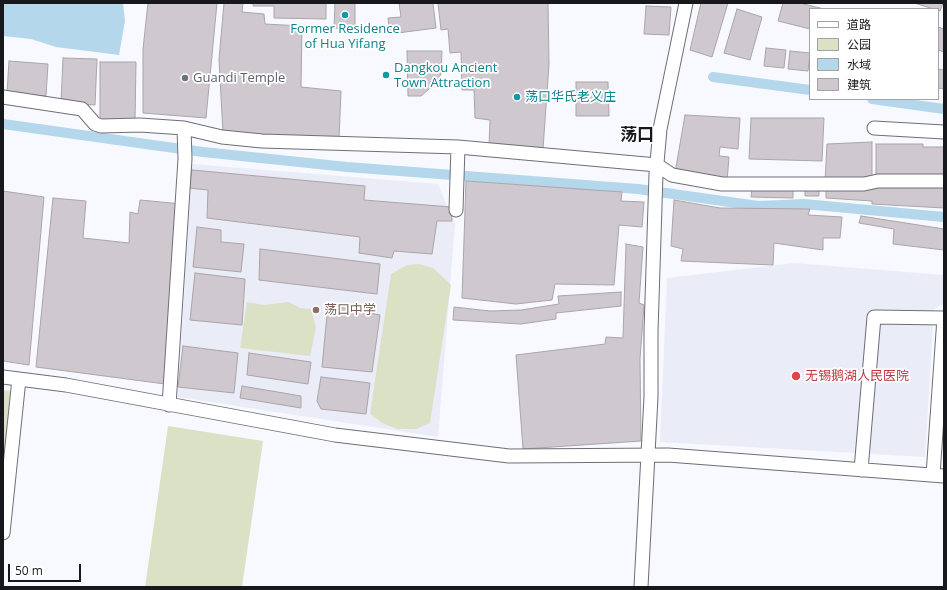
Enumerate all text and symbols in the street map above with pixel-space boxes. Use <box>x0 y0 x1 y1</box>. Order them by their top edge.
legend <box>809 8 939 100</box>
marker: Former Residence of Hua Yifang <box>340 10 350 20</box>
text: 道路 <box>847 16 871 33</box>
place label: Former Residence of Hua Yifang <box>290 21 400 52</box>
text: 公园 <box>847 36 871 53</box>
text: 水域 <box>847 56 871 73</box>
place label: Dangkou Ancient Town Attraction <box>394 60 497 91</box>
place label: Guandi Temple <box>193 70 285 86</box>
marker: Dangkou Ancient Town Attraction <box>381 70 391 80</box>
marker: Guandi Temple <box>180 73 190 83</box>
text: 建筑 <box>847 76 871 93</box>
place label: 荡口华氏老义庄 <box>525 89 616 105</box>
marker: 荡口华氏老义庄 <box>512 92 522 102</box>
district label: 荡口 <box>620 125 654 145</box>
place label: 荡口中学 <box>324 302 376 318</box>
marker: 荡口中学 <box>311 305 321 315</box>
place label: 无锡鹅湖人民医院 <box>805 368 909 384</box>
marker: 无锡鹅湖人民医院 <box>790 370 802 382</box>
scale bar <box>10 556 83 582</box>
text: 50 m <box>15 562 43 579</box>

